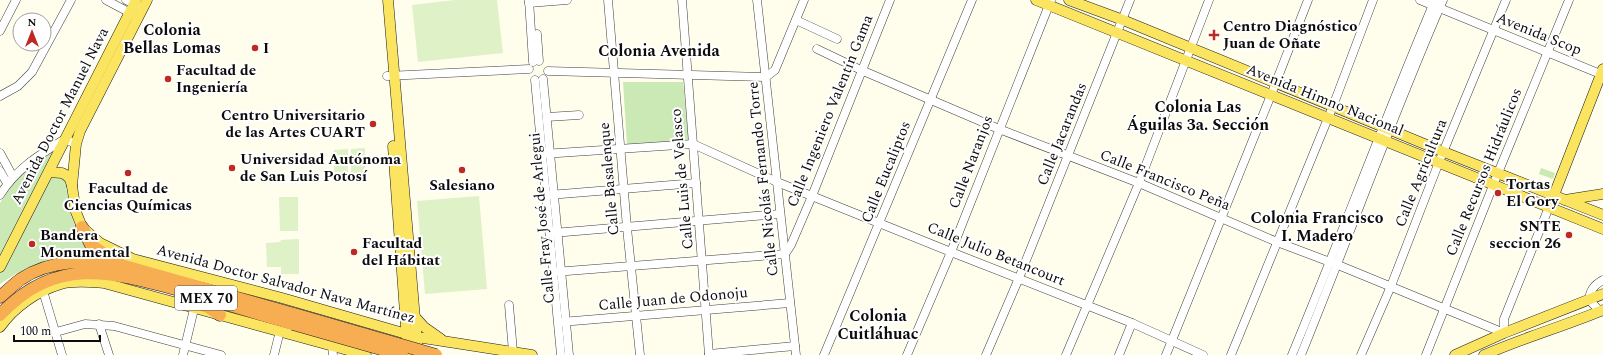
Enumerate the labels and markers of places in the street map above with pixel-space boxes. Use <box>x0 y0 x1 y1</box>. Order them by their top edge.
place label: Centro Diagnóstico Juan de Oñate <box>1223 15 1357 55</box>
marker: Centro Diagnóstico Juan de Oñate <box>1208 29 1220 41</box>
place label: I <box>263 37 269 60</box>
marker: I <box>250 43 260 53</box>
place label: Facultad de Ingeniería <box>176 59 256 99</box>
marker: Facultad de Ingeniería <box>163 74 173 84</box>
place label: Centro Universitario de las Artes CUART <box>221 104 365 144</box>
marker: Centro Universitario de las Artes CUART <box>368 119 378 129</box>
place label: Universidad Autónoma de San Luis Potosí <box>240 148 401 188</box>
marker: Universidad Autónoma de San Luis Potosí <box>227 163 237 173</box>
marker: Salesiano <box>457 165 467 175</box>
marker: Facultad de Ciencias Químicas <box>123 168 133 178</box>
place label: Tortas El Gory <box>1506 173 1559 213</box>
place label: Salesiano <box>429 174 495 197</box>
place label: Facultad de Ciencias Químicas <box>64 177 192 217</box>
marker: Tortas El Gory <box>1493 188 1503 198</box>
place label: SNTE seccion 26 <box>1489 215 1561 255</box>
place label: Bandera Monumental <box>40 224 130 264</box>
marker: SNTE seccion 26 <box>1564 230 1574 240</box>
place label: Facultad del Hábitat <box>362 232 440 272</box>
marker: Bandera Monumental <box>27 239 37 249</box>
marker: Facultad del Hábitat <box>349 247 359 257</box>

